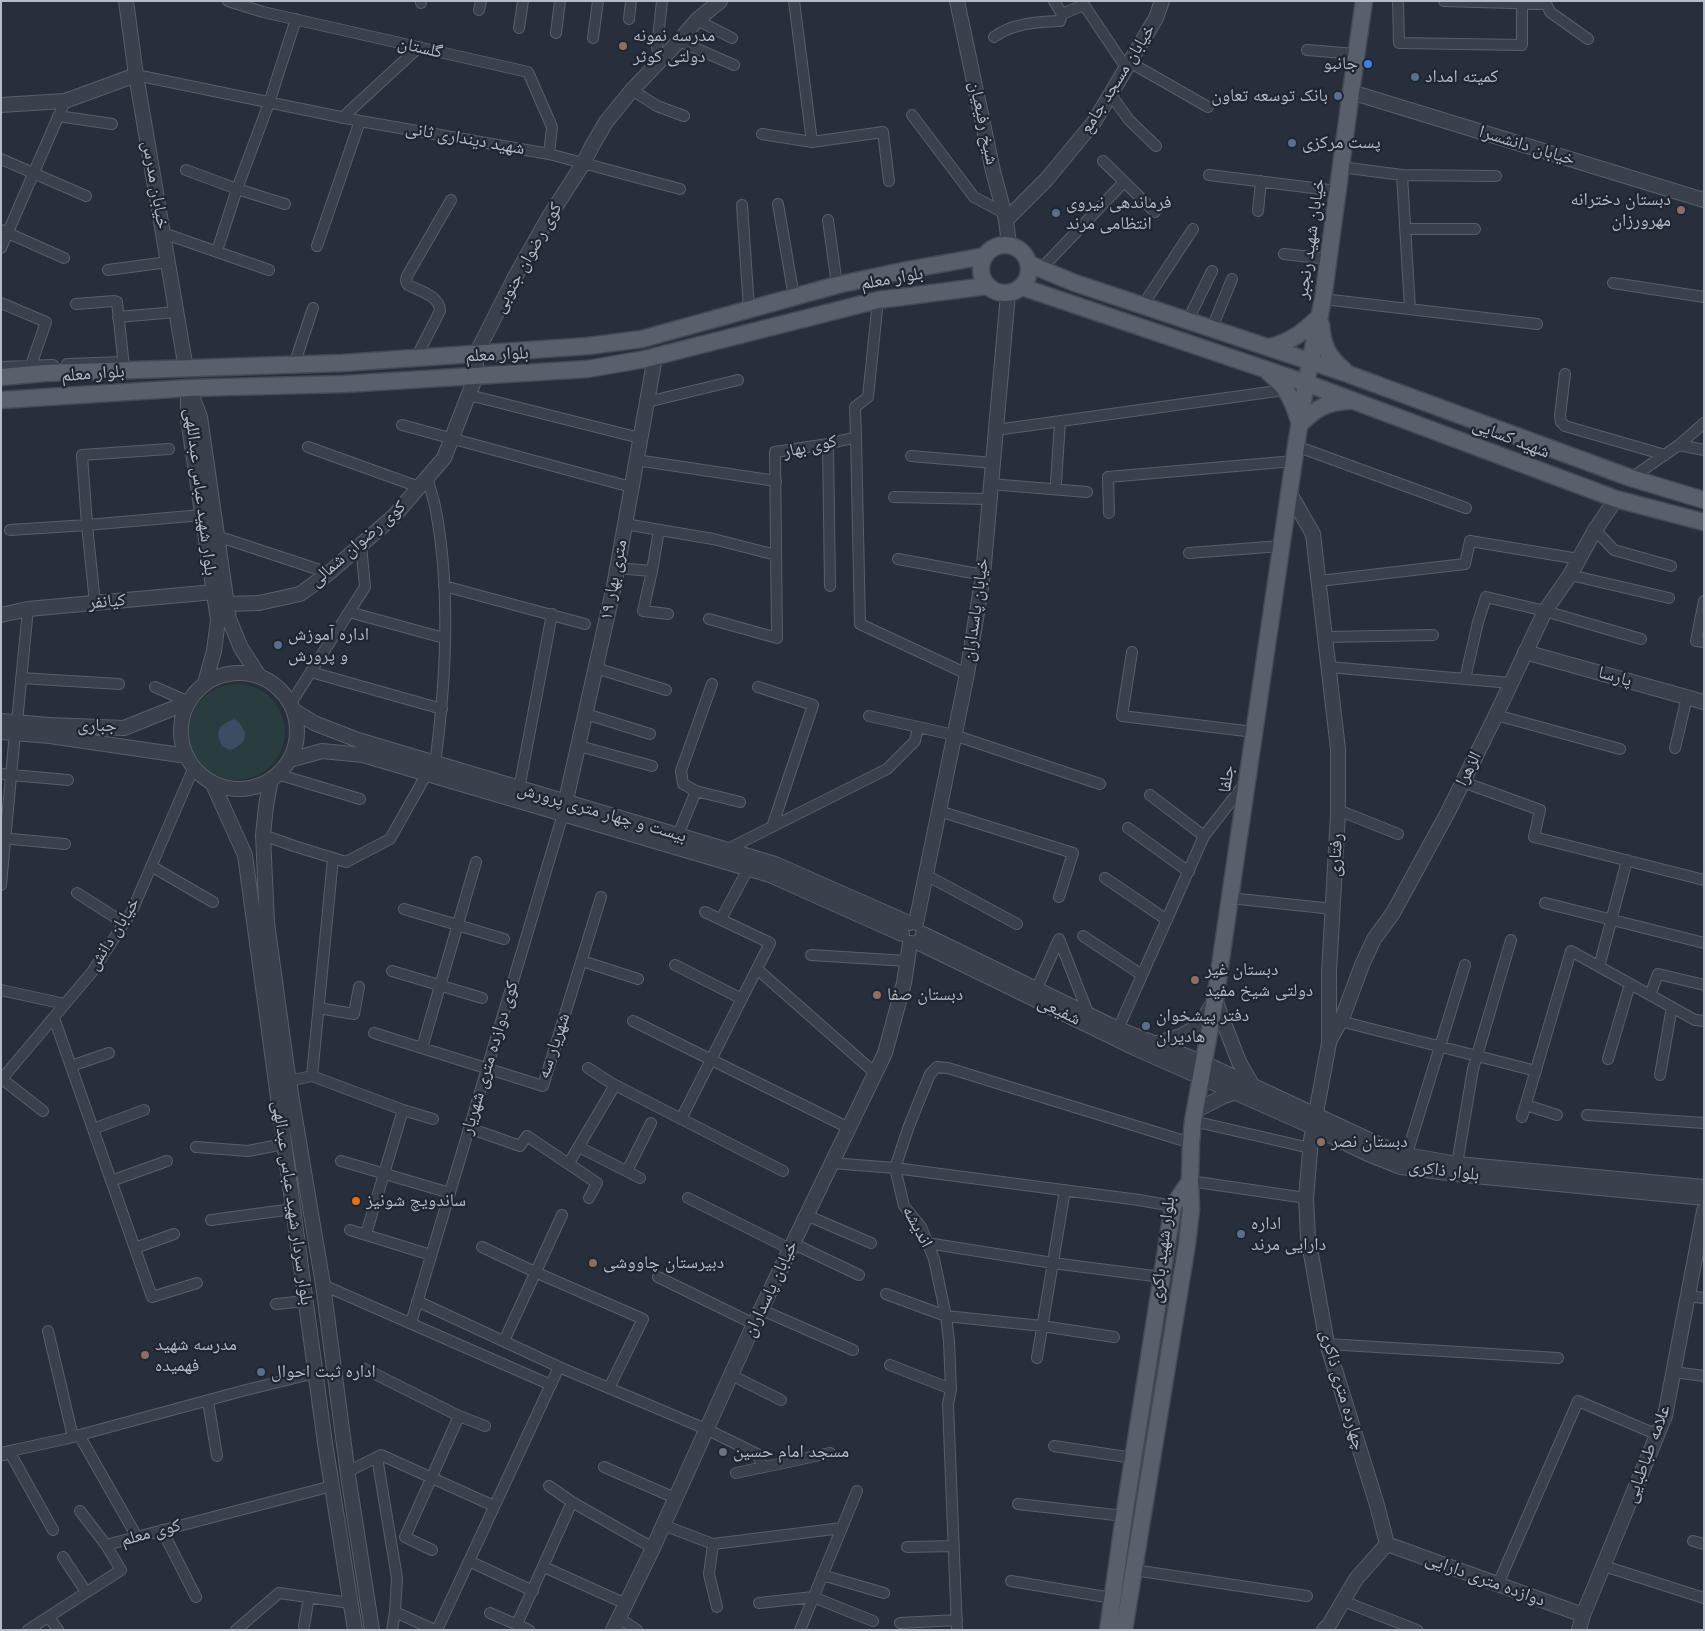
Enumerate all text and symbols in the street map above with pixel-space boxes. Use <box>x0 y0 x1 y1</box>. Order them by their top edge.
street label: خیابان مسجد جامع <box>1076 20 1160 138</box>
place label: مدرسه نمونه دولتی کوثر <box>633 25 715 68</box>
street label: گلستان <box>395 32 445 64</box>
marker: مدرسه نمونه دولتی کوثر <box>617 40 629 52</box>
place label: جانبو <box>1323 53 1358 75</box>
marker: جانبو <box>1362 58 1374 70</box>
place label: کمیته امداد <box>1425 66 1498 88</box>
marker: کمیته امداد <box>1409 71 1421 83</box>
street label: شیخ رفیعیان <box>964 79 1002 167</box>
place label: بانک توسعه تعاون <box>1211 85 1328 107</box>
marker: بانک توسعه تعاون <box>1332 90 1344 102</box>
street label: شهید دینداری ثانی <box>404 118 526 160</box>
street label: خیابان دانشسرا <box>1476 121 1578 171</box>
place label: پست مرکزی <box>1302 132 1381 154</box>
marker: پست مرکزی <box>1286 137 1298 149</box>
street label: خیابان مدرس <box>137 139 173 231</box>
street label: خیابان شهید رنجبر <box>1292 177 1330 301</box>
place label: دبستان دخترانه مهرورزان <box>1570 189 1671 232</box>
place label: فرماندهی نیروی انتظامی مرند <box>1066 192 1171 234</box>
street label: کوی رضوان جنوبی <box>489 199 567 317</box>
marker: دبستان دخترانه مهرورزان <box>1675 204 1687 216</box>
marker: فرماندهی نیروی انتظامی مرند <box>1050 207 1062 219</box>
street label: بلوار معلم <box>859 263 925 295</box>
street label: بلوار معلم <box>465 343 529 367</box>
street label: بلوار معلم <box>61 361 125 387</box>
street label: بلوار شهید عباس عبداللهی <box>179 407 221 577</box>
street label: شهید کسایی <box>1469 414 1553 464</box>
street label: کوی بهار <box>781 431 839 463</box>
street label: کوی رضوان شمالی <box>305 496 411 592</box>
street label: ۱۹ متری بهار <box>596 538 632 622</box>
street label: خیابان پاسداران <box>958 557 994 663</box>
street label: کیانفر <box>87 590 127 614</box>
place label: اداره آموزش و پرورش <box>288 624 369 666</box>
marker: اداره آموزش و پرورش <box>272 639 284 651</box>
street label: پارسا <box>1596 662 1634 692</box>
street label: جباری <box>77 715 117 737</box>
street label: الزهرا <box>1451 748 1487 790</box>
street label: جلفا <box>1214 764 1240 794</box>
street label: بیست و چهار متری پرورش <box>515 779 689 847</box>
street label: رفتاری <box>1324 833 1348 877</box>
street label: خیابان دانش <box>83 893 145 975</box>
place label: دبستان غیر دولتی شیخ مفید <box>1205 959 1313 1002</box>
marker: دبستان غیر دولتی شیخ مفید <box>1189 974 1201 986</box>
street label: کوی دوازده متری شهریار <box>456 979 524 1137</box>
place label: دبستان صفا <box>887 984 963 1006</box>
marker: دبستان صفا <box>871 989 883 1001</box>
street label: شفیعی <box>1034 991 1084 1031</box>
place label: دفتر پیشخوان هادیران <box>1156 1005 1249 1048</box>
street label: شهریار سه <box>533 1010 575 1082</box>
marker: دفتر پیشخوان هادیران <box>1140 1020 1152 1032</box>
street label: بلوار سردار شهید عباس عبدالهی <box>267 1099 317 1307</box>
place label: دبستان نصر <box>1331 1131 1408 1153</box>
marker: دبستان نصر <box>1315 1136 1327 1148</box>
street label: بلوار ذاکری <box>1407 1156 1481 1186</box>
place label: ساندویچ شونیز <box>366 1190 466 1212</box>
marker: ساندویچ شونیز <box>350 1195 362 1207</box>
street label: بلوار شهید باکری <box>1146 1195 1180 1305</box>
street label: اندیشه <box>897 1203 937 1251</box>
place label: اداره دارایی مرند <box>1251 1213 1326 1256</box>
marker: اداره دارایی مرند <box>1235 1228 1247 1240</box>
street label: خیابان پاسداران <box>739 1237 803 1341</box>
place label: دبیرستان چاووشی <box>603 1252 724 1274</box>
marker: دبیرستان چاووشی <box>587 1257 599 1269</box>
street label: چهارده متری ذاکری <box>1314 1327 1370 1453</box>
place label: مدرسه شهید فهمیده <box>155 1334 237 1376</box>
marker: مدرسه شهید فهمیده <box>139 1349 151 1361</box>
place label: اداره ثبت احوال <box>271 1361 376 1383</box>
marker: اداره ثبت احوال <box>255 1366 267 1378</box>
street label: علامه طباطبایی <box>1620 1402 1676 1506</box>
place label: مسجد امام حسین <box>733 1441 849 1463</box>
marker: مسجد امام حسین <box>717 1446 729 1458</box>
street label: کوی معلم <box>119 1515 183 1551</box>
street label: دوازده متری دارایی <box>1422 1548 1548 1612</box>

